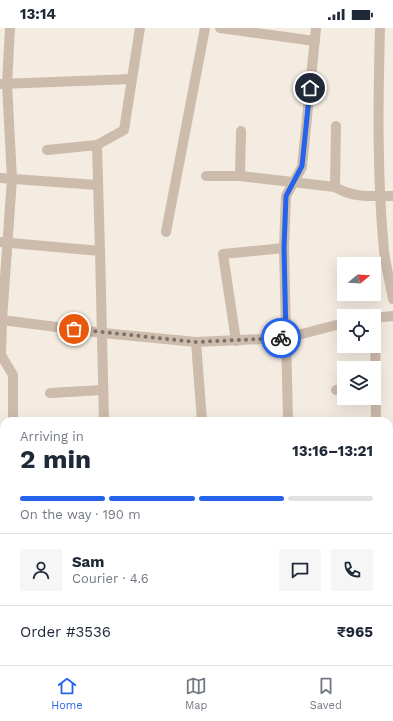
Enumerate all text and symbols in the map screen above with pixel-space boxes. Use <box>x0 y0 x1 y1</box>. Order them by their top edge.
text: 13:14 <box>20 5 56 23</box>
pin <box>293 71 327 105</box>
icon: home <box>299 77 321 99</box>
north arrow <box>337 257 381 301</box>
map controls <box>337 257 381 405</box>
button: locate <box>337 309 381 353</box>
pin <box>57 312 91 346</box>
icon: bag <box>63 318 85 340</box>
courier <box>261 318 301 358</box>
icon: bike <box>270 327 292 349</box>
button: layers <box>337 361 381 405</box>
text: Arriving in <box>20 429 84 444</box>
text: 13:16–13:21 <box>292 442 373 460</box>
text: 2 min <box>20 444 91 474</box>
text: On the way · 190 m <box>20 507 141 522</box>
button: person <box>20 549 62 591</box>
button: chat <box>279 549 321 591</box>
button: phone <box>331 549 373 591</box>
text: Sam <box>72 553 104 571</box>
text: Courier · 4.6 <box>72 571 149 586</box>
text: Order #3536 <box>20 623 111 641</box>
text: ₹965 <box>337 623 373 641</box>
tab: Home <box>51 675 83 712</box>
tab: Map <box>185 675 207 712</box>
tab: Saved <box>310 675 342 712</box>

